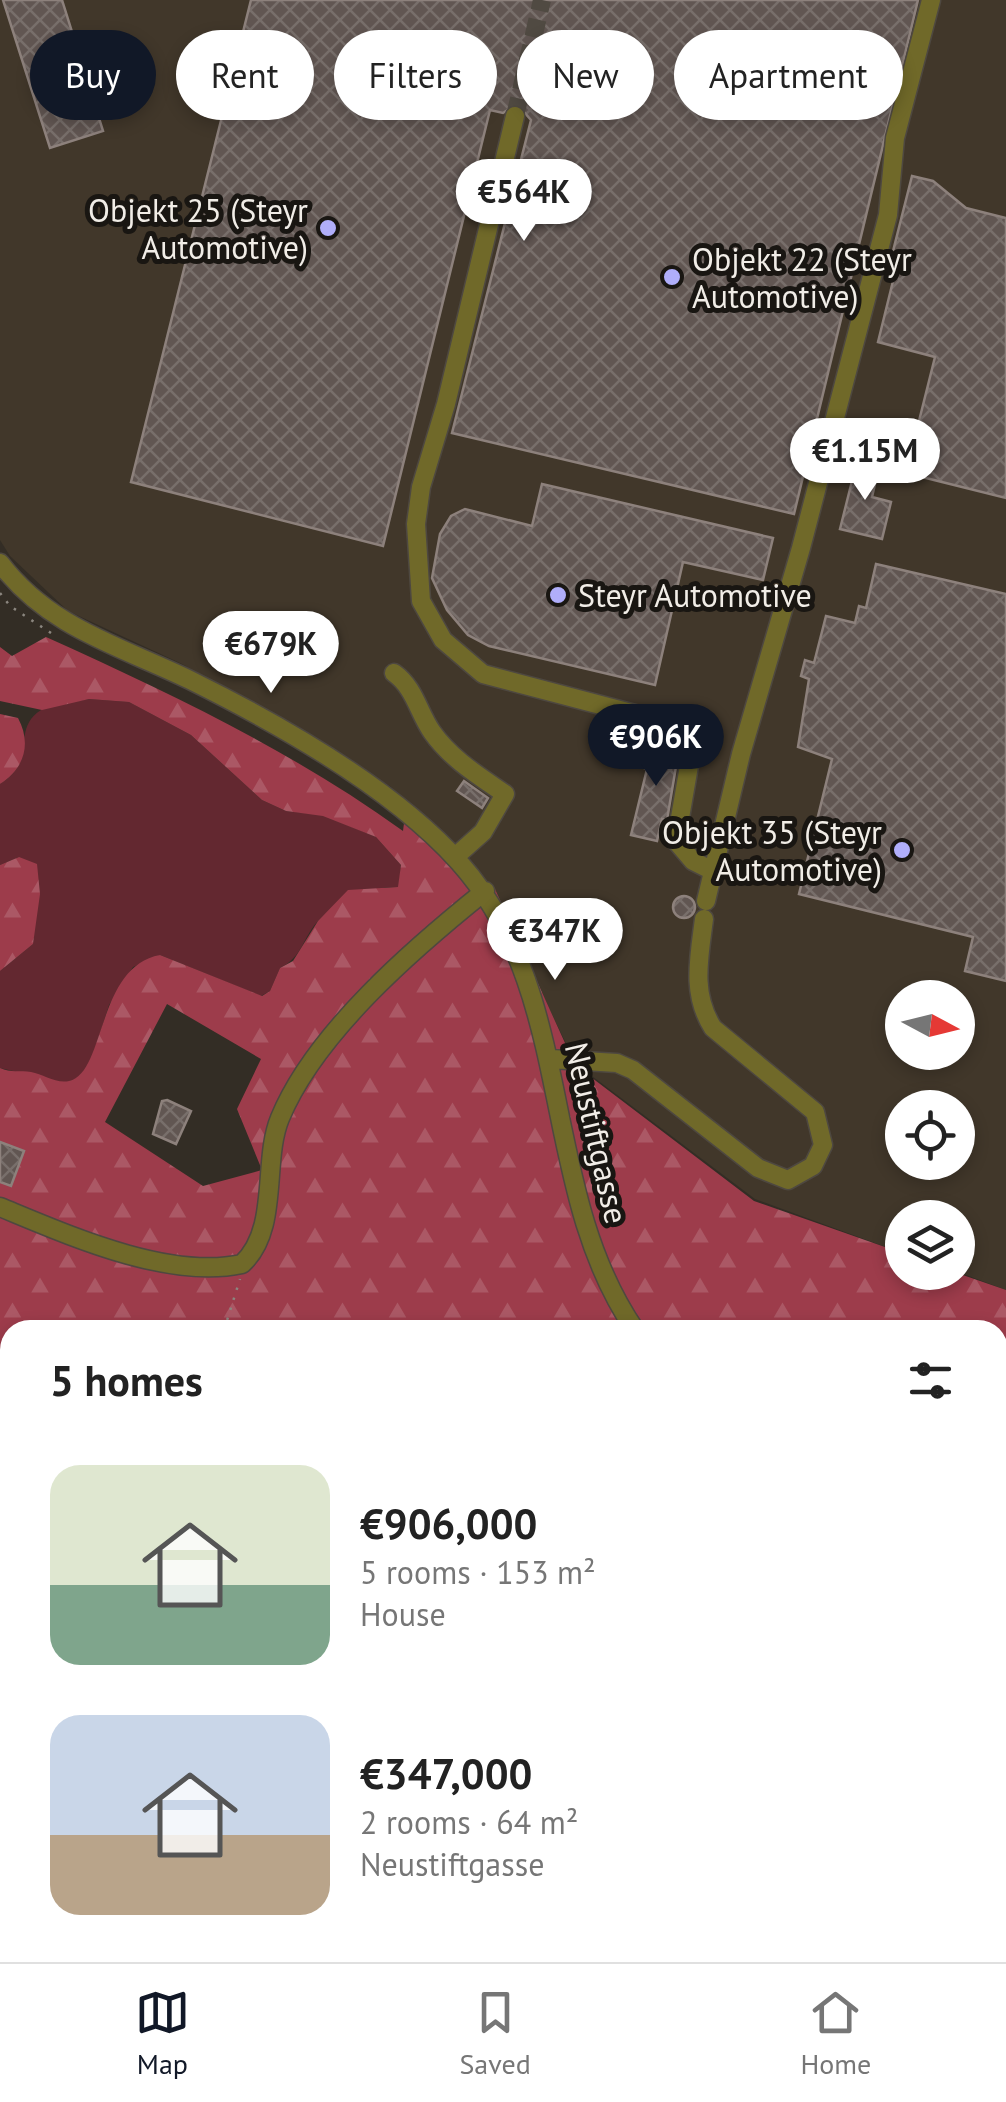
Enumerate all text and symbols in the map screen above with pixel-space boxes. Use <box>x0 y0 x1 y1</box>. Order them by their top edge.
chip: Buy <box>30 30 156 120</box>
chip: Rent <box>176 30 314 120</box>
chip: Filters <box>334 30 497 120</box>
chip: New <box>517 30 654 120</box>
chip: Apartment <box>674 30 903 120</box>
pin: €564K <box>454 159 594 244</box>
text: €564K <box>478 170 570 212</box>
place label: Objekt 25 (Steyr Automotive) <box>88 189 308 268</box>
marker: Objekt 25 (Steyr Automotive) <box>317 217 339 239</box>
place label: Objekt 22 (Steyr Automotive) <box>692 238 912 317</box>
marker: Objekt 22 (Steyr Automotive) <box>661 266 683 288</box>
pin: €1.15M <box>784 418 946 503</box>
text: €1.15M <box>812 429 918 471</box>
place label: Steyr Automotive <box>578 574 812 616</box>
marker: Steyr Automotive <box>547 584 569 606</box>
pin: €679K <box>201 611 341 696</box>
text: €679K <box>225 622 317 664</box>
pin: €906K <box>586 704 726 789</box>
text: €906K <box>610 715 702 757</box>
place label: Objekt 35 (Steyr Automotive) <box>662 811 882 890</box>
marker: Objekt 35 (Steyr Automotive) <box>891 839 913 861</box>
pin: €347K <box>485 898 625 983</box>
text: €347K <box>509 909 601 951</box>
north arrow <box>885 980 975 1070</box>
map controls <box>885 980 975 1290</box>
street label: Neustiftgasse <box>556 1038 638 1228</box>
button: locate <box>885 1090 975 1180</box>
button: layers <box>885 1200 975 1290</box>
text: 5 homes <box>50 1353 203 1408</box>
icon: filters <box>903 1353 958 1408</box>
text: €906,000 <box>360 1496 537 1551</box>
icon: home <box>130 1505 250 1625</box>
text: 5 rooms · 153 m² <box>360 1551 596 1593</box>
text: House <box>360 1593 446 1635</box>
text: €347,000 <box>360 1746 532 1801</box>
icon: home <box>130 1755 250 1875</box>
text: 2 rooms · 64 m² <box>360 1801 578 1843</box>
text: Neustiftgasse <box>360 1843 544 1885</box>
tab: Map <box>135 1985 190 2082</box>
tab: Saved <box>459 1985 531 2082</box>
tab: Home <box>800 1985 871 2082</box>

